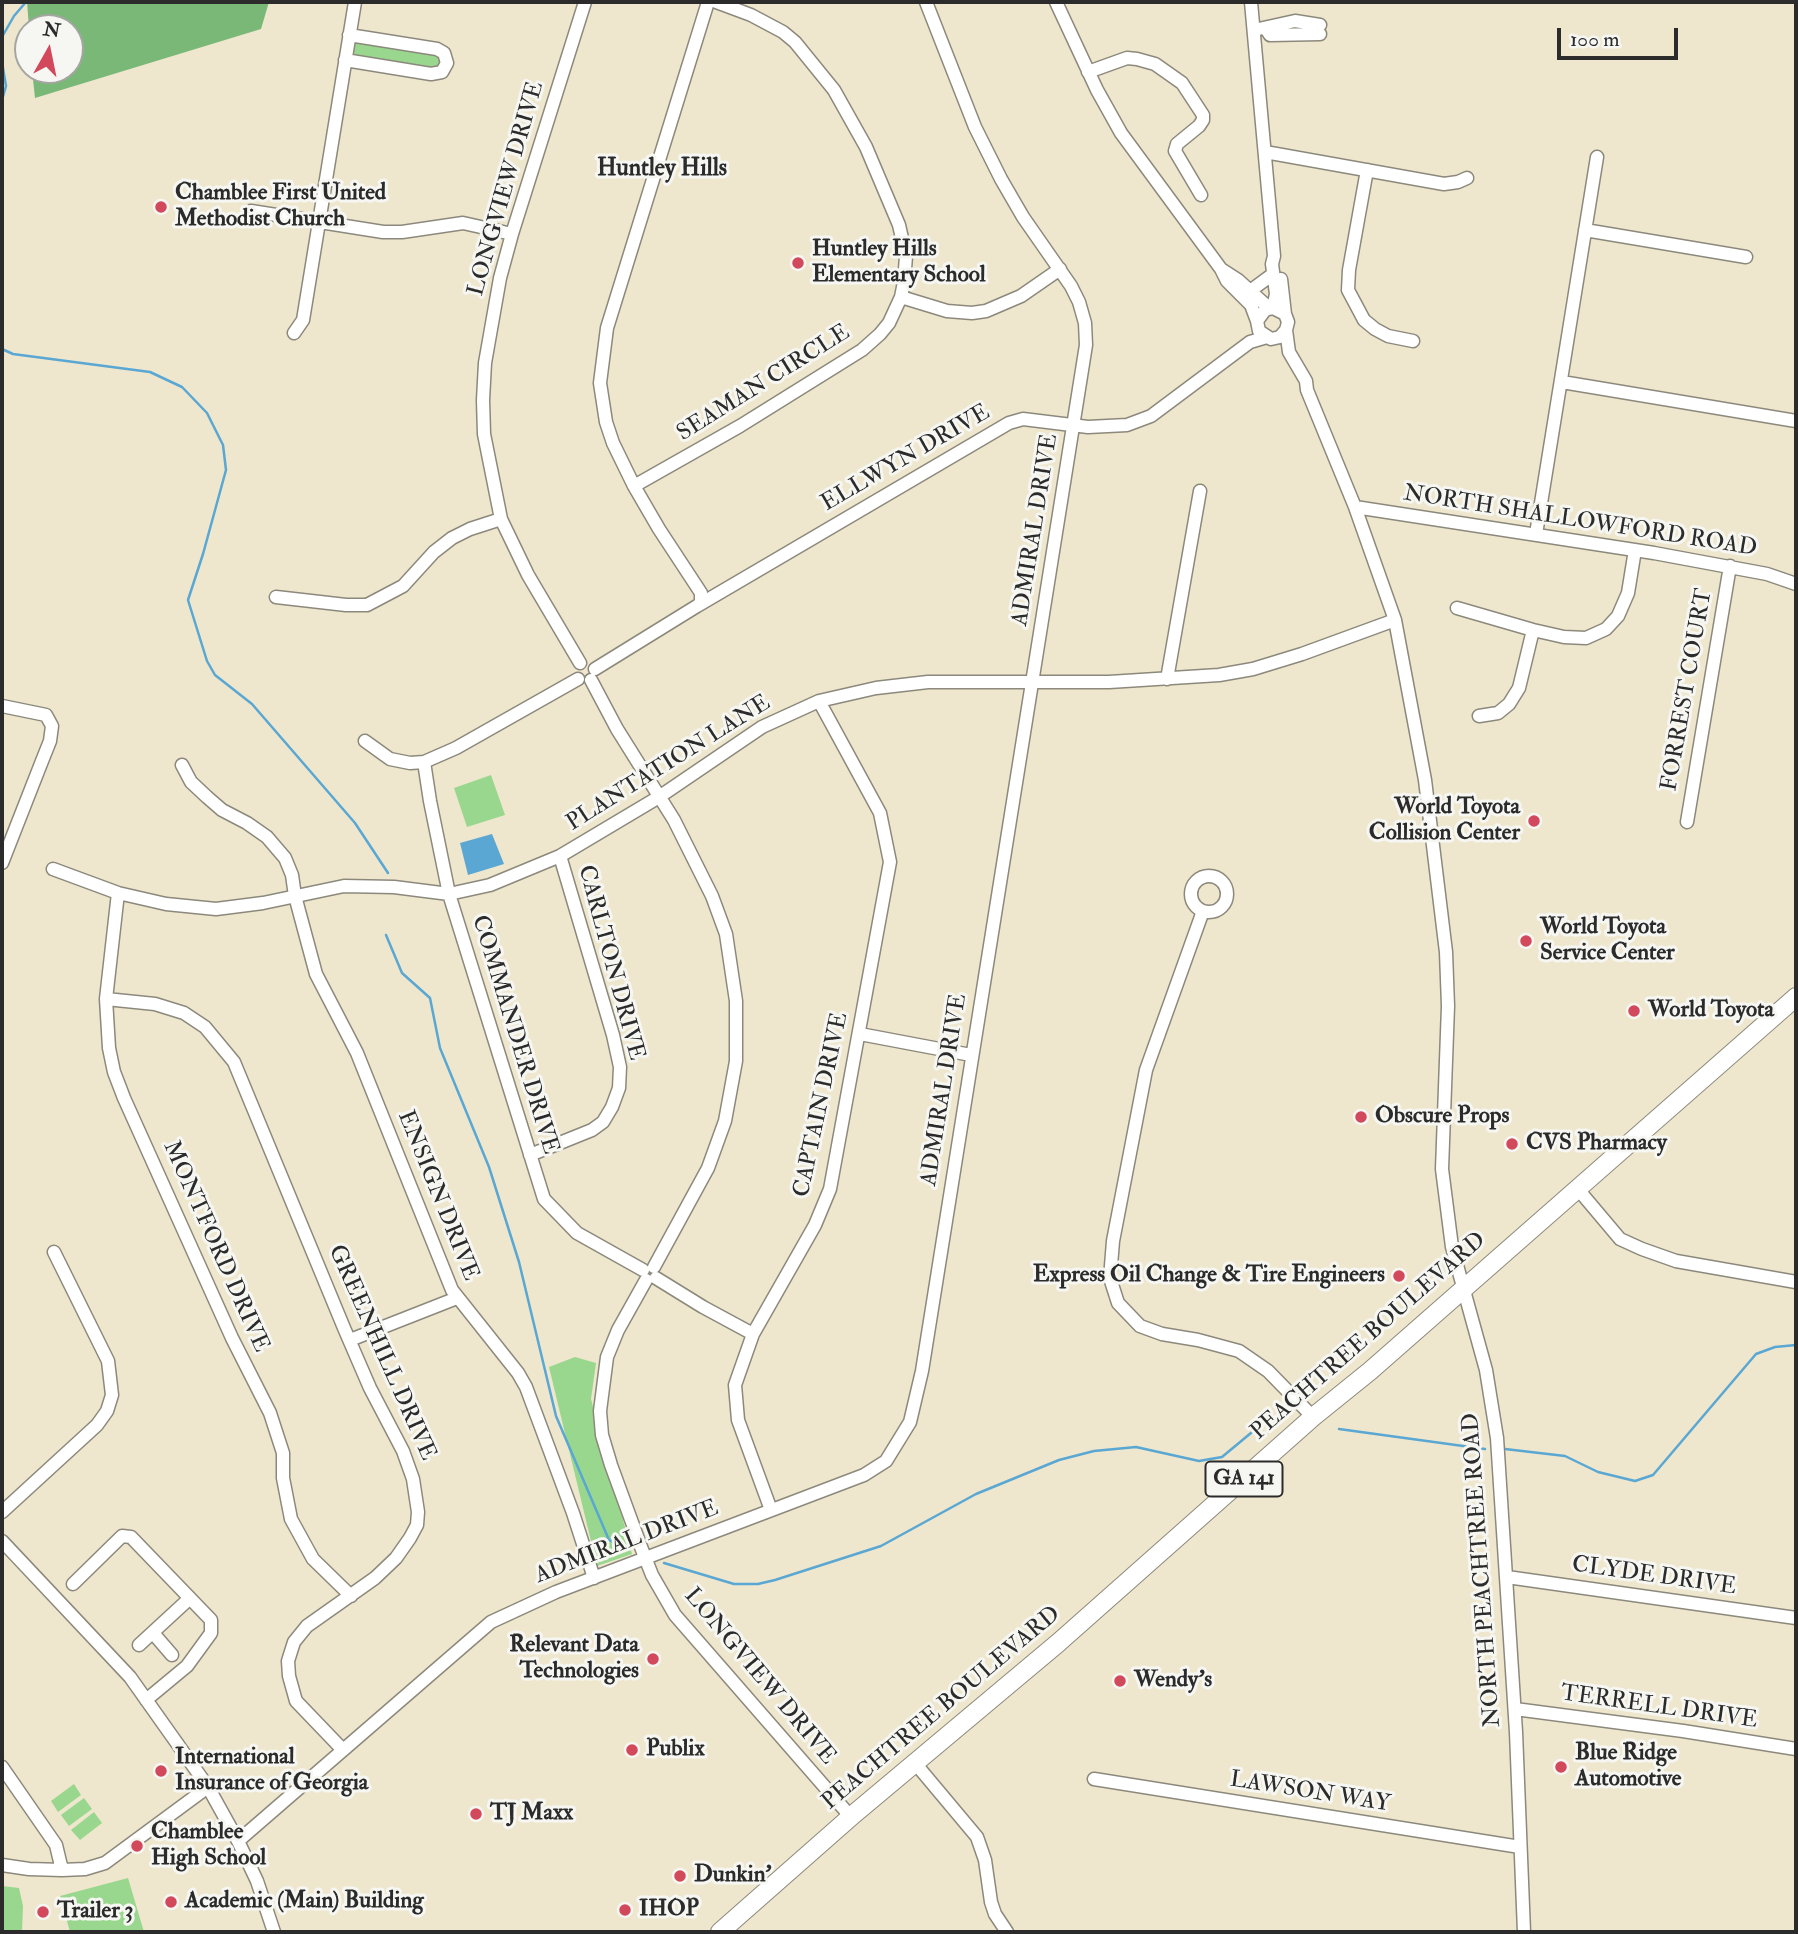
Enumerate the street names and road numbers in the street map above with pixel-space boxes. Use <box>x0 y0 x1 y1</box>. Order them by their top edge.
street label: LONGVIEW DRIVE <box>463 79 551 299</box>
street label: SEAMAN CIRCLE <box>673 320 855 448</box>
street label: ELLWYN DRIVE <box>817 400 995 518</box>
street label: ADMIRAL DRIVE <box>1007 432 1065 628</box>
street label: NORTH SHALLOWFORD ROAD <box>1401 480 1759 564</box>
street label: FORREST COURT <box>1657 587 1719 793</box>
street label: PLANTATION LANE <box>562 690 776 838</box>
street label: CARLTON DRIVE <box>571 862 649 1064</box>
street label: COMMANDER DRIVE <box>464 912 564 1158</box>
street label: ADMIRAL DRIVE <box>916 992 974 1188</box>
street label: CAPTAIN DRIVE <box>789 1010 855 1200</box>
street label: ENSIGN DRIVE <box>390 1107 484 1285</box>
street label: MONTFORD DRIVE <box>156 1137 274 1357</box>
street label: PEACHTREE BOULEVARD <box>1246 1227 1492 1447</box>
street label: GREENHILL DRIVE <box>321 1241 441 1465</box>
street label: NORTH PEACHTREE ROAD <box>1458 1412 1508 1728</box>
road number: GA 141 <box>1206 1462 1282 1496</box>
street label: ADMIRAL DRIVE <box>531 1495 723 1591</box>
street label: CLYDE DRIVE <box>1570 1552 1738 1602</box>
street label: LONGVIEW DRIVE <box>677 1583 841 1771</box>
street label: PEACHTREE BOULEVARD <box>817 1601 1067 1817</box>
street label: TERRELL DRIVE <box>1559 1681 1759 1735</box>
street label: LAWSON WAY <box>1228 1767 1392 1819</box>

